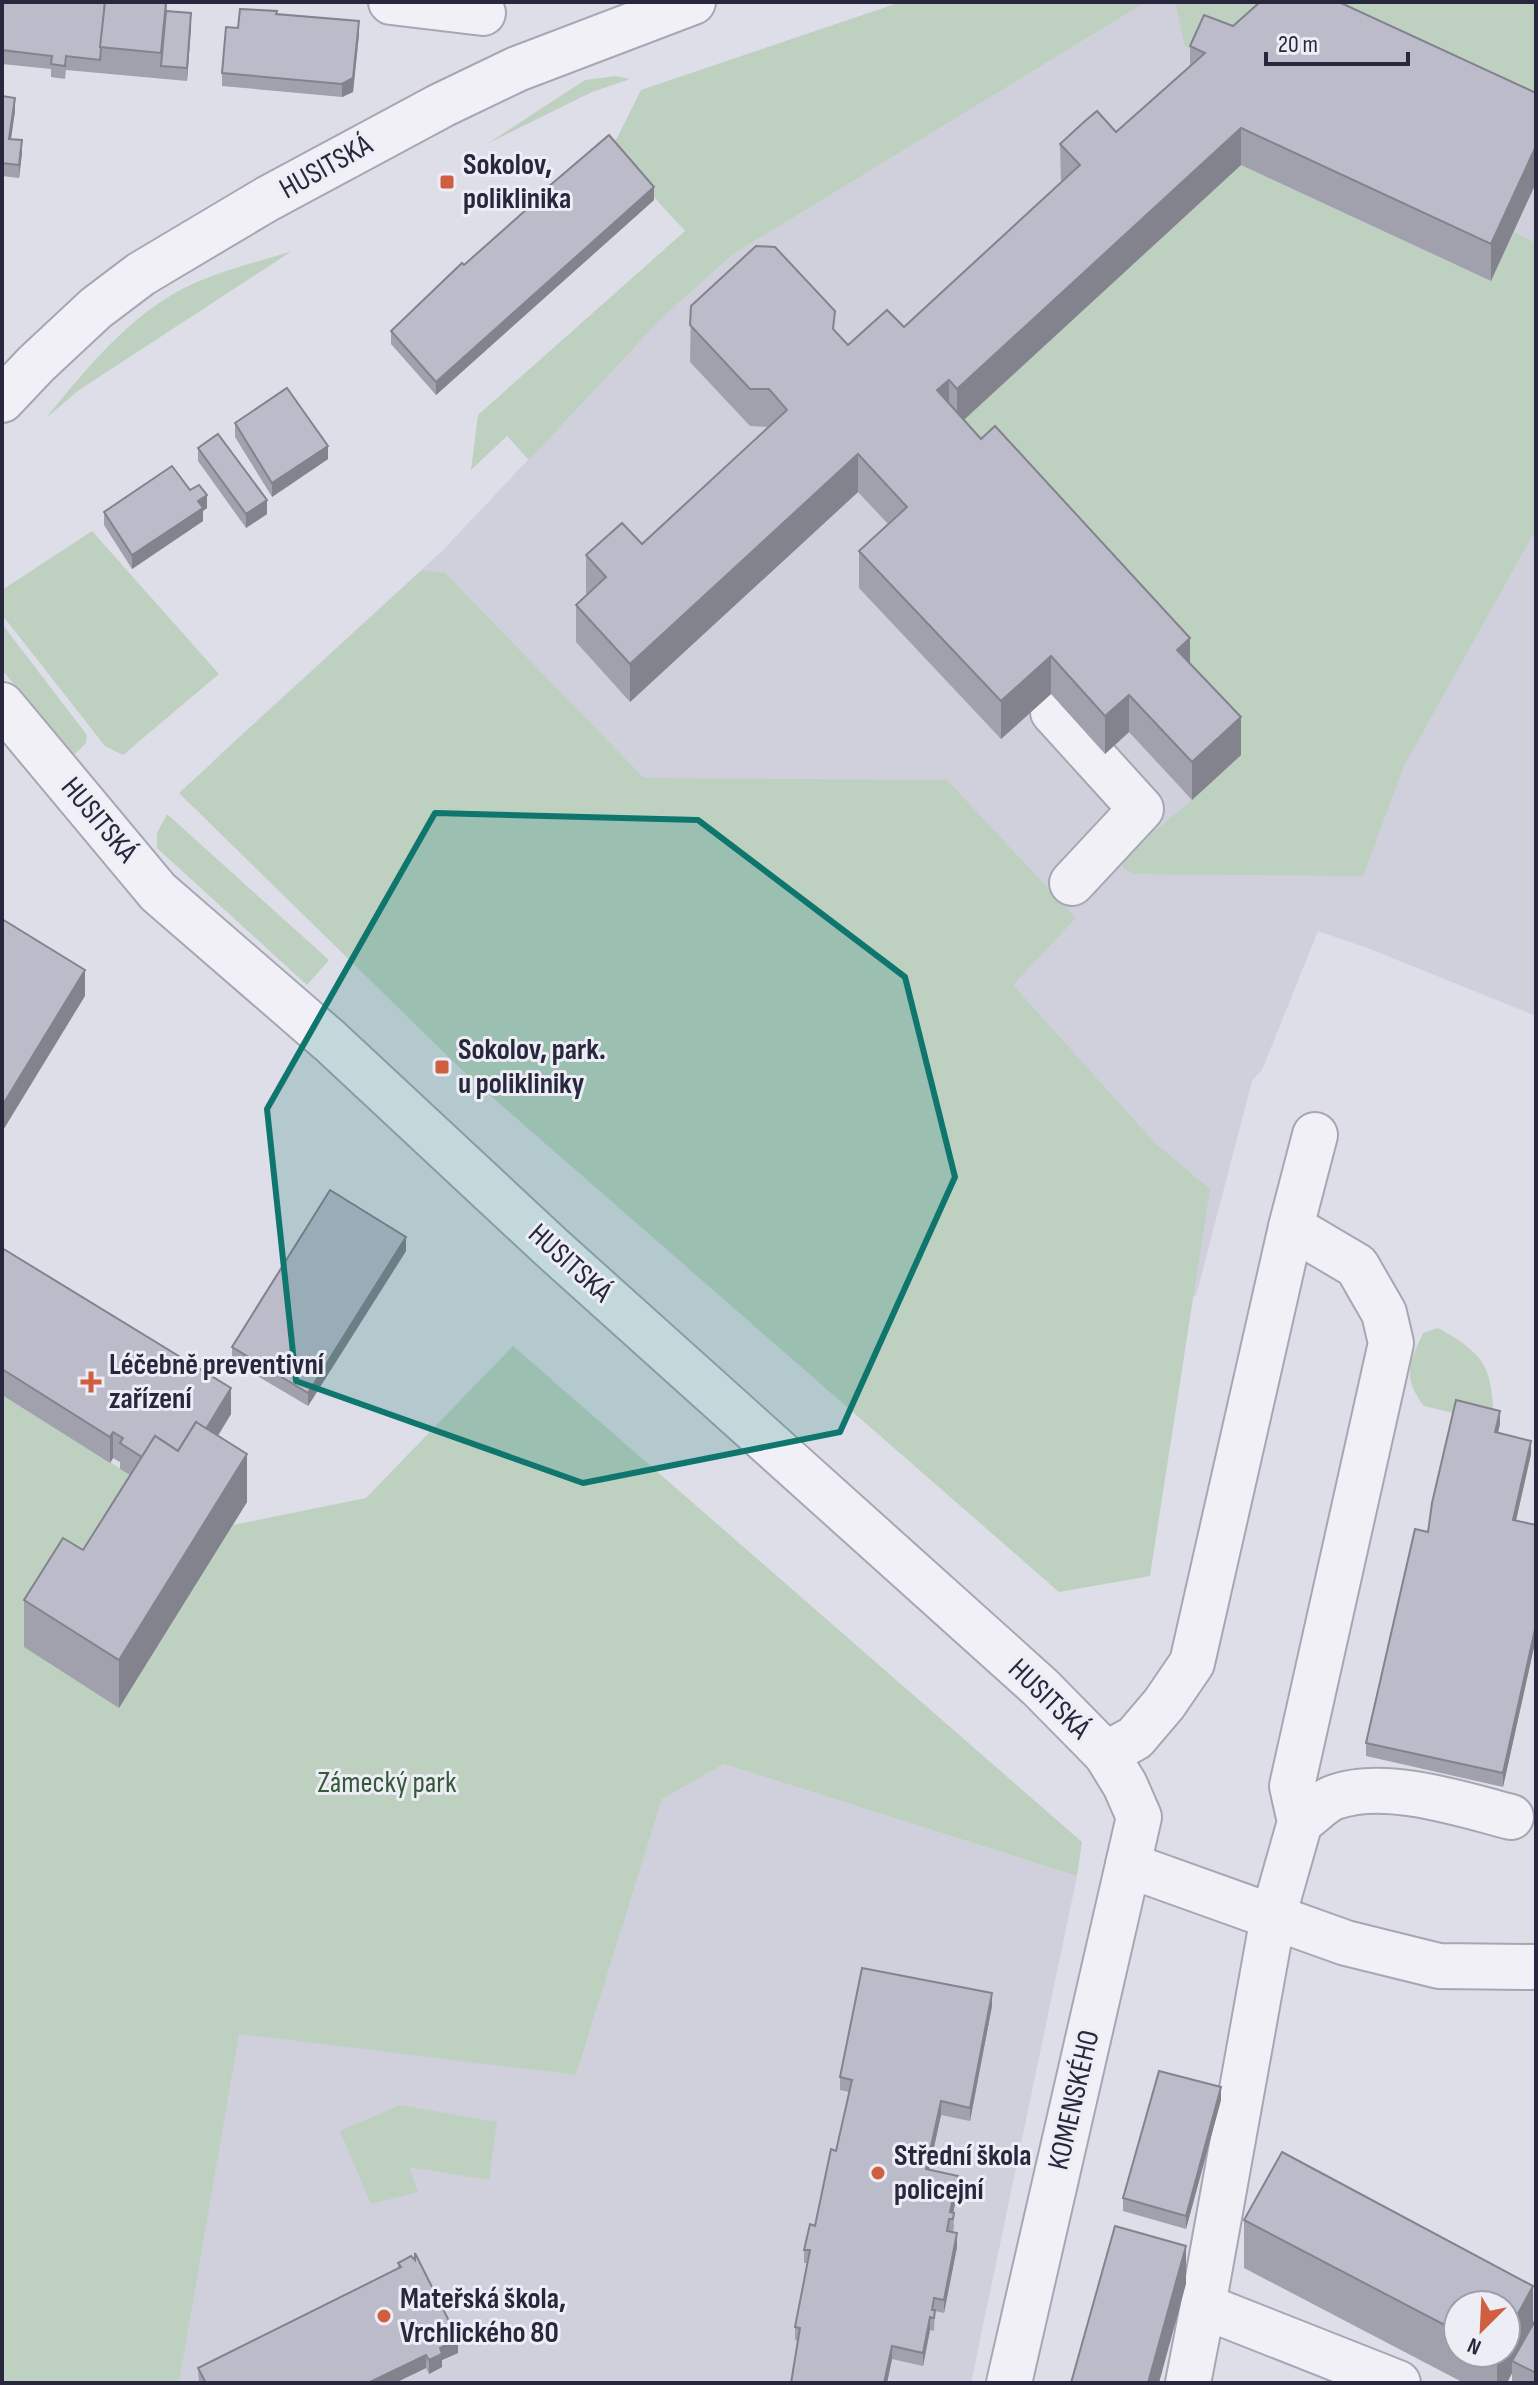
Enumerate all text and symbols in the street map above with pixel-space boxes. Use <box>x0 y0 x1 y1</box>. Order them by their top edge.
scale bar <box>1266 16 1408 66</box>
text: 20 m <box>1278 30 1318 59</box>
street label: HUSITSKÁ <box>273 127 379 207</box>
place label: Sokolov, poliklinika <box>463 147 571 217</box>
marker: Sokolov, poliklinika <box>438 173 456 191</box>
street label: HUSITSKÁ <box>53 770 145 870</box>
place label: Sokolov, park. u polikliniky <box>458 1032 606 1102</box>
marker: Sokolov, park. u polikliniky <box>433 1058 451 1076</box>
street label: HUSITSKÁ <box>521 1216 619 1310</box>
place label: Léčebně preventivní zařízení <box>109 1347 325 1417</box>
marker: Léčebně preventivní zařízení <box>80 1371 102 1393</box>
street label: HUSITSKÁ <box>1000 1651 1098 1747</box>
park label: Zámecký park <box>318 1765 457 1801</box>
street label: KOMENSKÉHO <box>1040 2027 1108 2173</box>
place label: Střední škola policejní <box>894 2138 1031 2208</box>
marker: Střední škola policejní <box>869 2164 887 2182</box>
place label: Mateřská škola, Vrchlického 80 <box>400 2281 566 2351</box>
north arrow <box>1442 2289 1522 2369</box>
marker: Mateřská škola, Vrchlického 80 <box>375 2307 393 2325</box>
text: N <box>1464 2331 1485 2361</box>

